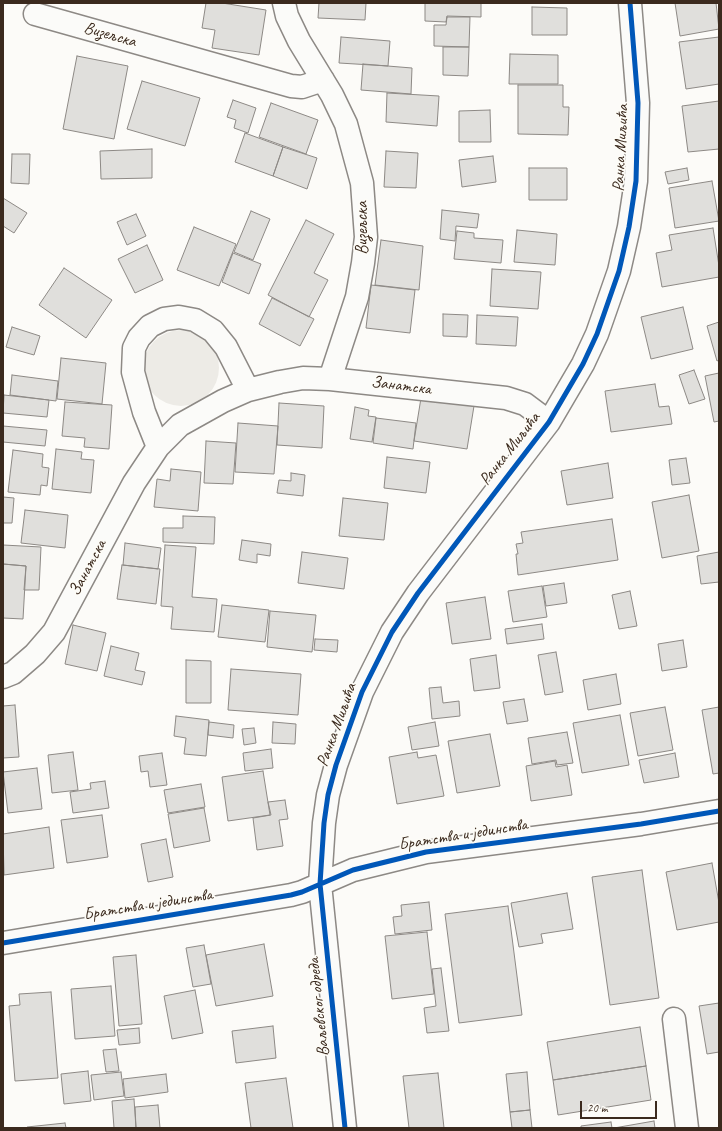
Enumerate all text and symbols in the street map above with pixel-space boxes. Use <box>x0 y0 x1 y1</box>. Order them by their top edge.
street label: Визељска <box>81 18 139 52</box>
street label: Ранка Миљића <box>609 104 633 192</box>
street label: Визељска <box>353 201 373 255</box>
street label: Занатска <box>370 372 432 400</box>
street label: Ранка Миљића <box>475 408 545 490</box>
street label: Занатска <box>65 537 111 599</box>
street label: Ранка Миљића <box>312 681 362 769</box>
street label: Братства и јединства <box>397 815 529 855</box>
street label: Братства и јединства <box>82 885 214 925</box>
street label: Ваљевског одреда <box>304 957 334 1057</box>
scale bar <box>582 1093 659 1119</box>
text: 20 m <box>587 1100 607 1116</box>

